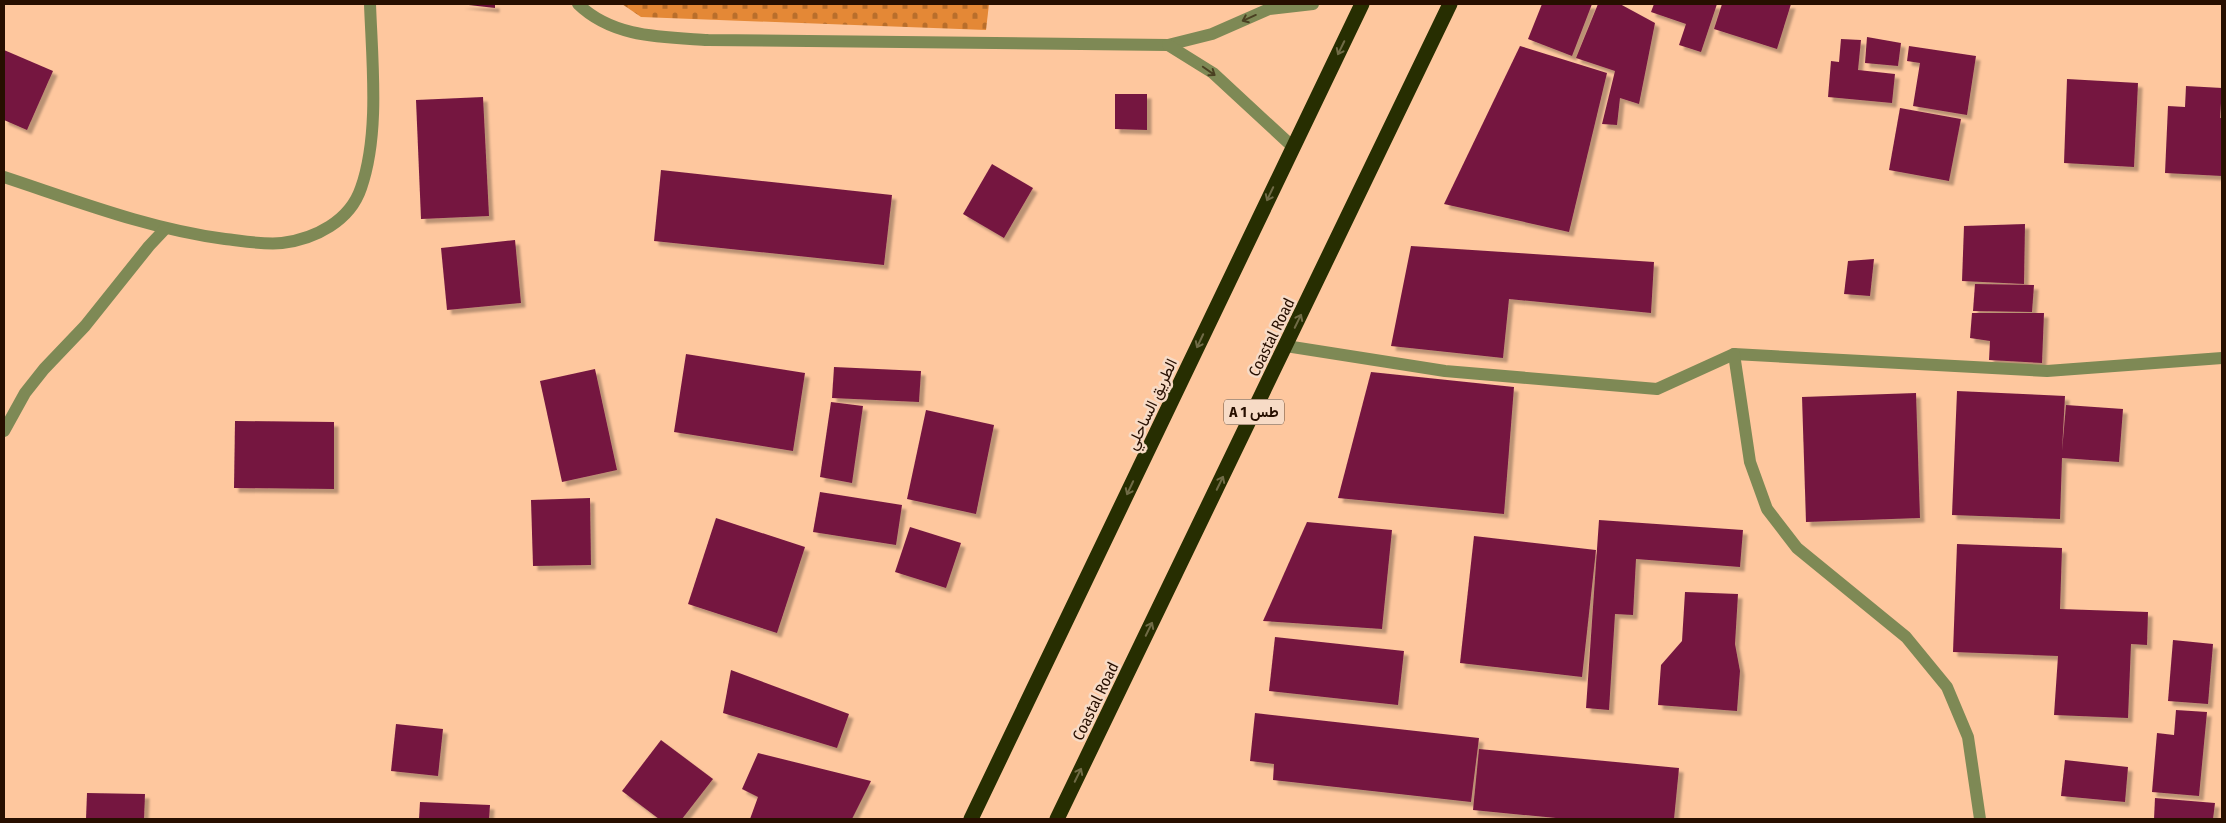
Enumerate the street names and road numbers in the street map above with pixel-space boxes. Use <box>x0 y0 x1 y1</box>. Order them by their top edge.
street label: Coastal Road <box>1244 295 1299 379</box>
street label: الطريق الساحلي <box>1122 356 1185 455</box>
road number: A 1 طس <box>1224 400 1284 424</box>
street label: Coastal Road <box>1068 659 1123 743</box>

